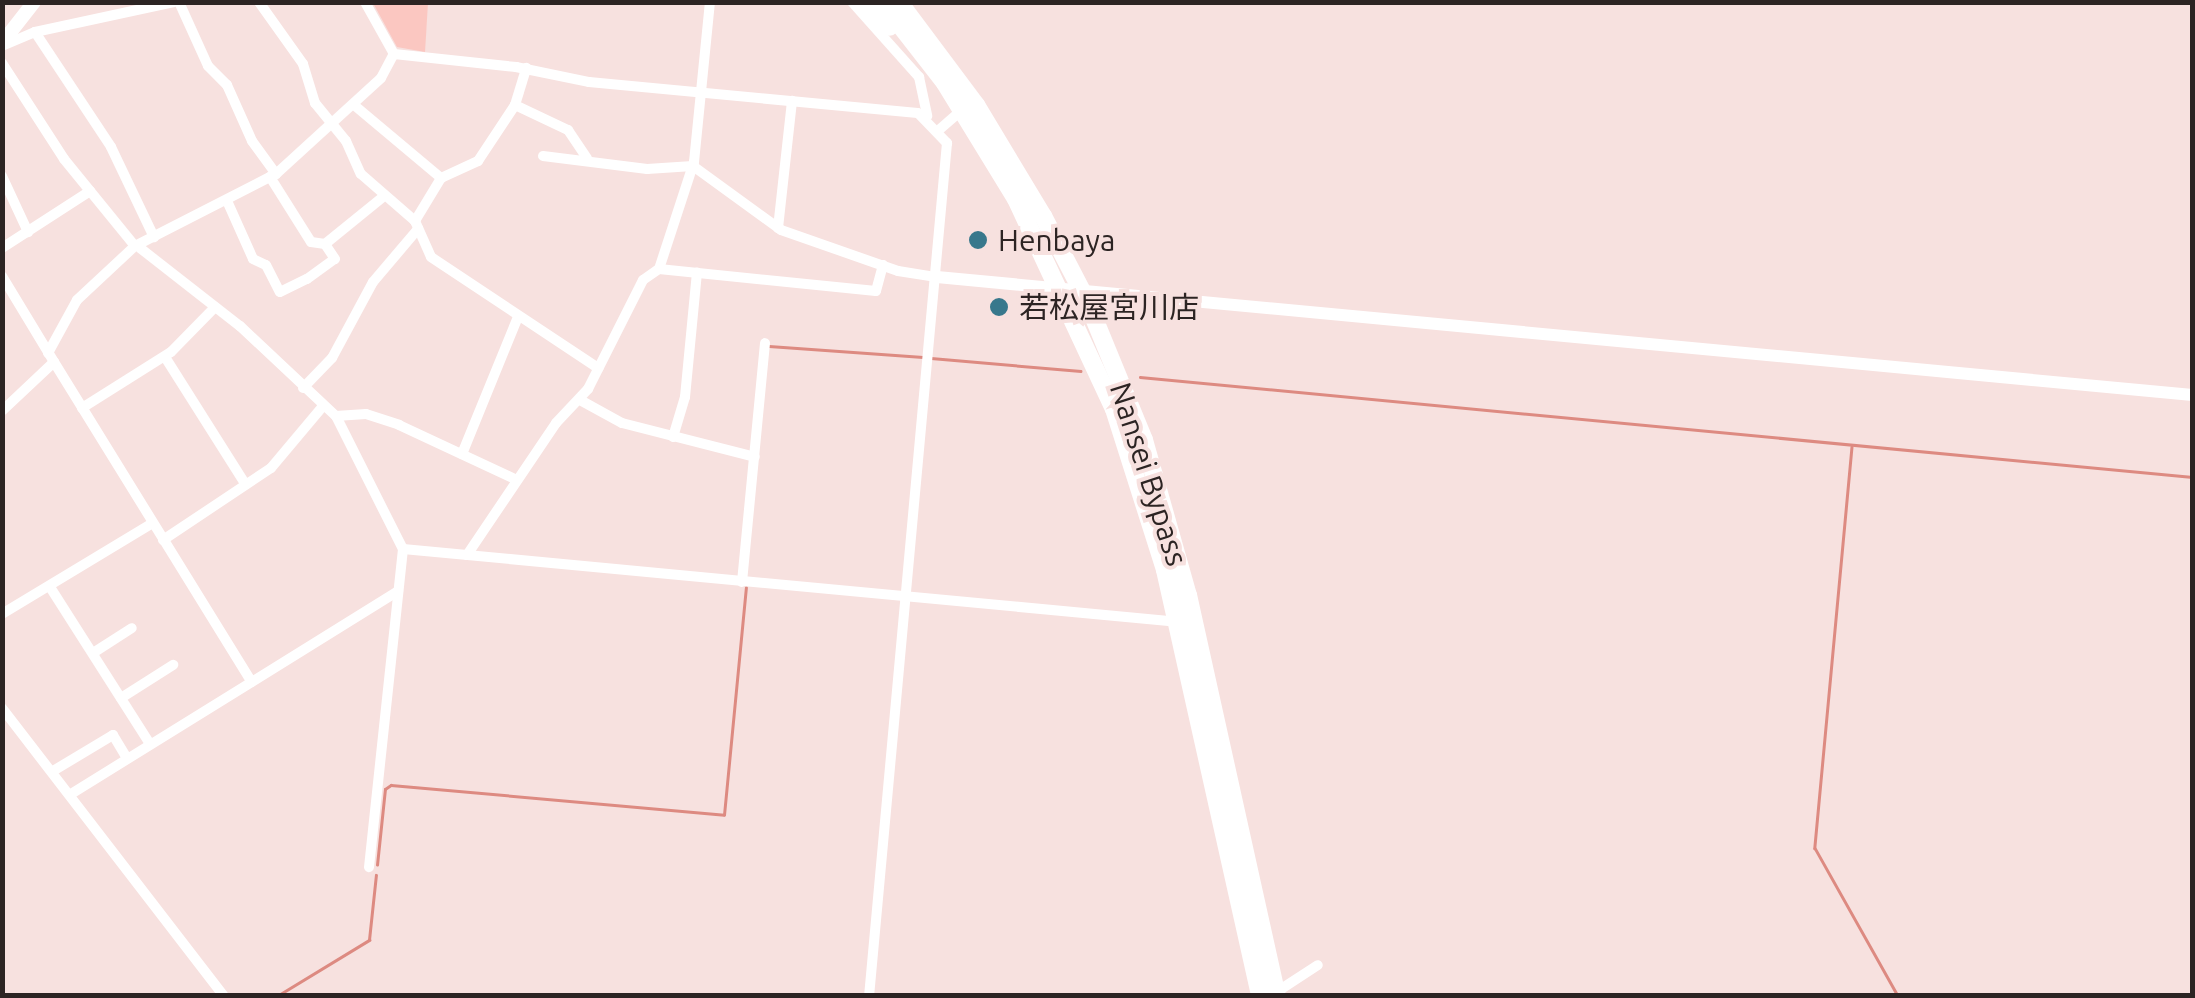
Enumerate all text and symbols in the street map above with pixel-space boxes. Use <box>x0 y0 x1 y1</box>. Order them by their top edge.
place label: Henbaya <box>998 222 1115 258</box>
marker: Henbaya <box>967 229 989 251</box>
place label: 若松屋宮川店 <box>1019 289 1199 325</box>
marker: 若松屋宮川店 <box>988 296 1010 318</box>
street label: Nansei Bypass <box>1102 378 1196 570</box>

